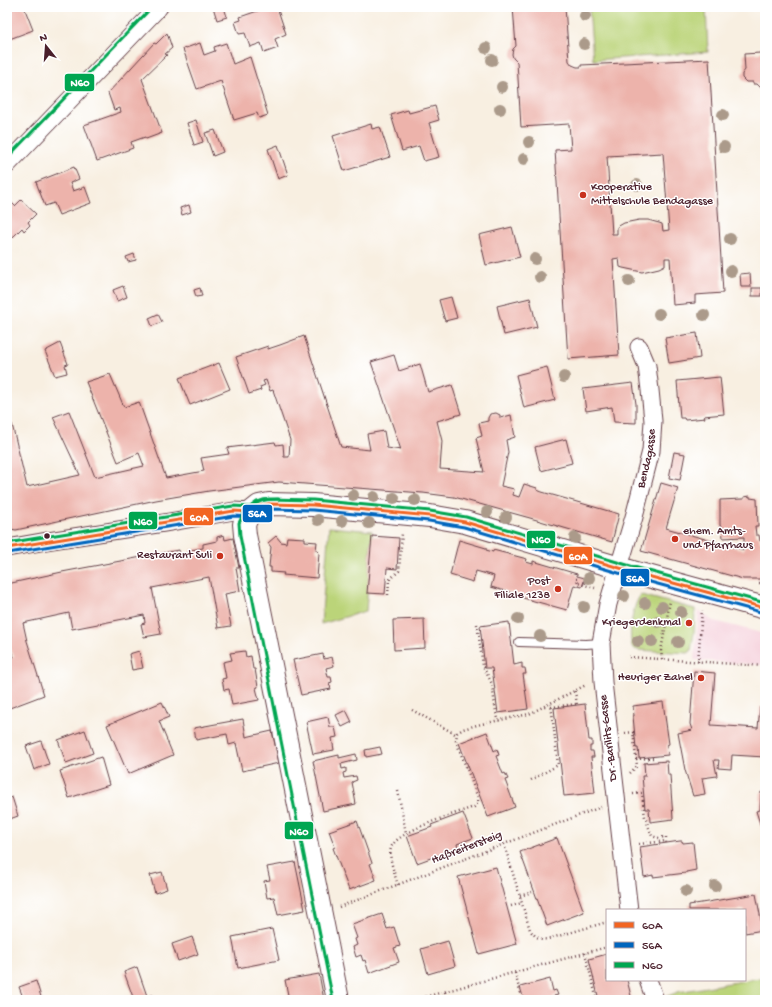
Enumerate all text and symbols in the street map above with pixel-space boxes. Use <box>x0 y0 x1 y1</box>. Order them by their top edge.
north arrow <box>26 26 66 66</box>
text: N <box>38 32 49 45</box>
line badge: N60 <box>64 73 95 92</box>
text: N60 <box>70 78 90 90</box>
place label: Kooperative Mittelschule Bendagasse <box>591 181 714 209</box>
marker: Kooperative Mittelschule Bendagasse <box>578 190 588 200</box>
street label: Bendagasse <box>634 428 660 491</box>
line badge: 56A <box>242 504 273 523</box>
line badge: 60A <box>183 507 214 526</box>
text: 56A <box>248 509 267 521</box>
line badge: N60 <box>128 511 158 530</box>
text: 60A <box>190 513 210 525</box>
text: N60 <box>133 517 153 529</box>
place label: ehem. Amts- und Pfarrhaus <box>683 525 753 553</box>
line badge: N60 <box>526 530 556 549</box>
unlabelled marker <box>42 531 52 541</box>
marker: ehem. Amts- und Pfarrhaus <box>670 534 680 544</box>
text: N60 <box>531 535 551 547</box>
line badge: 60A <box>563 546 593 565</box>
place label: Restaurant Suli <box>137 549 212 563</box>
marker: Restaurant Suli <box>215 551 225 561</box>
text: 60A <box>569 552 589 564</box>
line badge: 56A <box>620 568 650 587</box>
text: 56A <box>626 574 645 586</box>
place label: Post Filiale 1238 <box>493 575 551 603</box>
marker: Post Filiale 1238 <box>553 584 563 594</box>
place label: Kriegerdenkmal <box>602 616 681 630</box>
marker: Kriegerdenkmal <box>684 618 694 628</box>
place label: Heuriger Zahel <box>618 671 693 685</box>
marker: Heuriger Zahel <box>696 673 706 683</box>
street label: Dr.-Barilits-Gasse <box>597 693 621 783</box>
line badge: N60 <box>284 821 314 840</box>
text: N60 <box>289 827 309 839</box>
street label: Haßreitersteig <box>430 828 504 868</box>
legend <box>606 909 746 981</box>
text: 60A <box>642 920 663 934</box>
text: 56A <box>642 940 662 954</box>
text: N60 <box>642 960 663 974</box>

